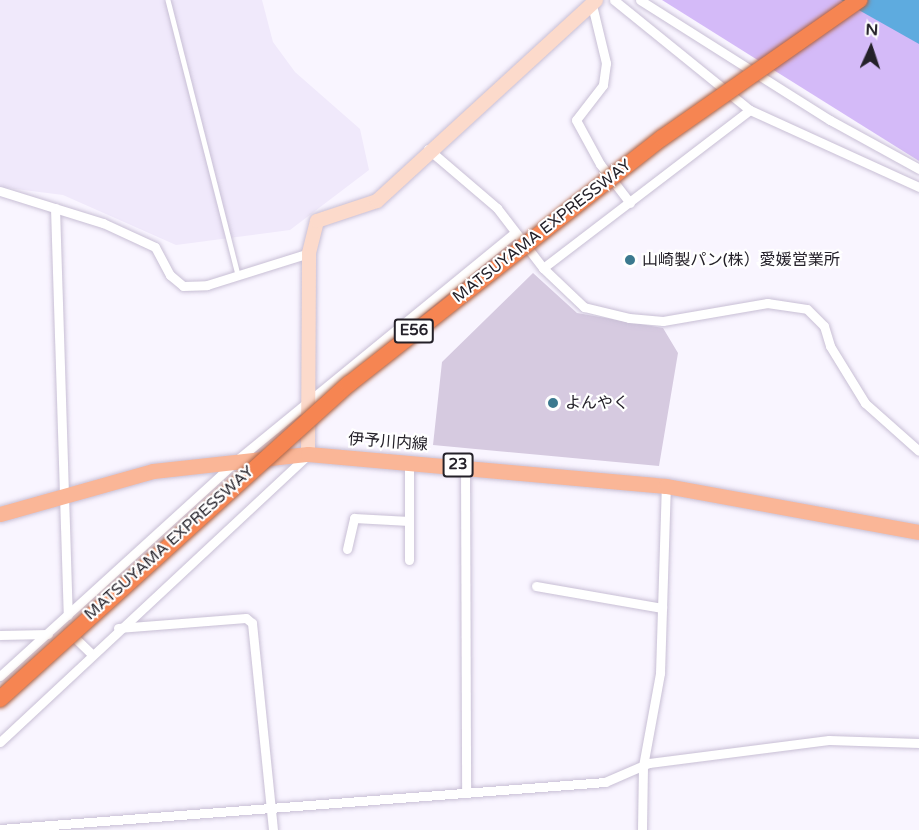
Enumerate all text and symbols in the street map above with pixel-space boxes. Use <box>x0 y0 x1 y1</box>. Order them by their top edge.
north arrow <box>841 18 901 78</box>
text: N <box>865 20 879 40</box>
street label: MATSUYAMA EXPRESSWAY <box>449 155 635 307</box>
place label: 山崎製パン(株）愛媛営業所 <box>642 250 839 270</box>
marker: 山崎製パン(株）愛媛営業所 <box>623 253 637 267</box>
road number: E56 <box>393 319 435 343</box>
place label: よんやく <box>565 393 629 413</box>
marker: よんやく <box>546 396 560 410</box>
street label: 伊予川内線 <box>347 430 429 454</box>
road number: 23 <box>442 453 474 477</box>
street label: MATSUYAMA EXPRESSWAY <box>80 462 258 624</box>

